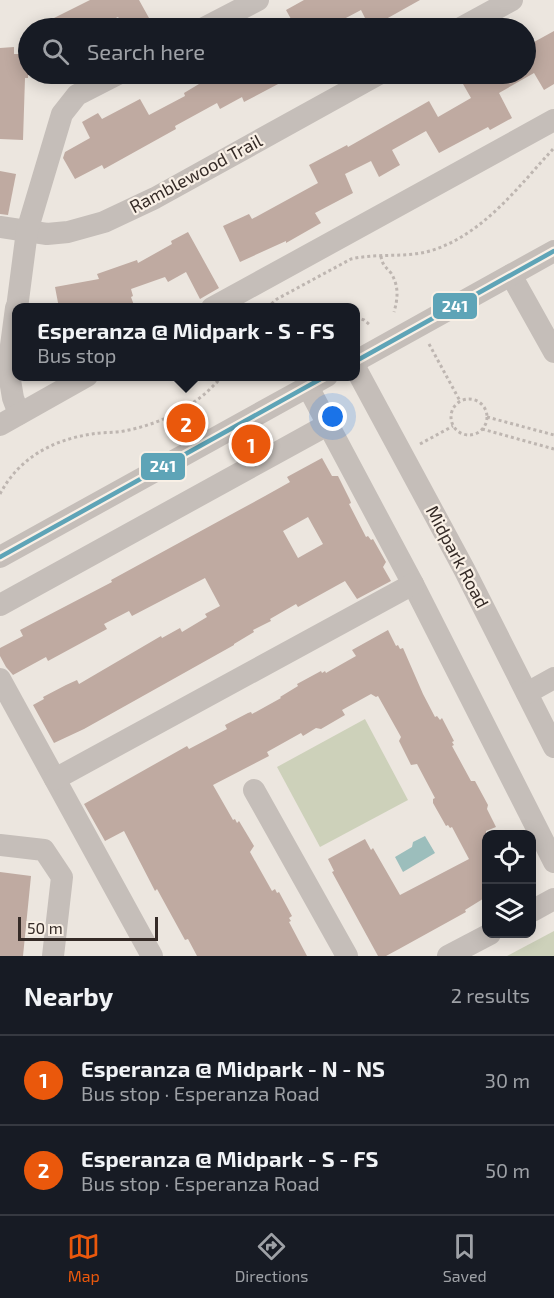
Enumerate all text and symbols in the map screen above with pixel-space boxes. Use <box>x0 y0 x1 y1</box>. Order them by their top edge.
search box <box>18 18 536 84</box>
icon: search <box>39 35 72 68</box>
text: Search here <box>87 38 205 64</box>
street label: Ramblewood Trail <box>126 129 266 217</box>
line badge: 241 <box>432 292 478 320</box>
text: 241 <box>442 296 468 315</box>
popup <box>12 303 360 381</box>
text: Esperanza @ Midpark - S - FS <box>37 317 335 343</box>
text: Bus stop <box>37 343 116 367</box>
pin: 2 <box>166 400 206 446</box>
your location <box>318 402 347 431</box>
pin: 1 <box>232 422 270 466</box>
line badge: 241 <box>140 452 186 481</box>
text: 241 <box>150 456 176 475</box>
street label: Midpark Road <box>422 502 494 611</box>
map controls <box>482 830 536 938</box>
button: locate <box>482 830 536 884</box>
button: layers <box>482 884 536 938</box>
scale bar <box>18 914 158 942</box>
text: 50 m <box>27 918 63 937</box>
text: Nearby <box>24 980 113 1011</box>
text: 2 results <box>451 983 530 1007</box>
text: Esperanza @ Midpark - N - NS <box>81 1055 385 1081</box>
text: 1 <box>39 1068 48 1092</box>
text: 30 m <box>485 1068 530 1092</box>
text: Bus stop · Esperanza Road <box>81 1081 320 1105</box>
text: Esperanza @ Midpark - S - FS <box>81 1145 378 1171</box>
text: 2 <box>38 1158 49 1182</box>
text: 50 m <box>485 1158 530 1182</box>
text: Bus stop · Esperanza Road <box>81 1171 320 1195</box>
tab: Map <box>67 1230 100 1285</box>
tab: Directions <box>235 1230 308 1285</box>
tab: Saved <box>443 1230 487 1285</box>

